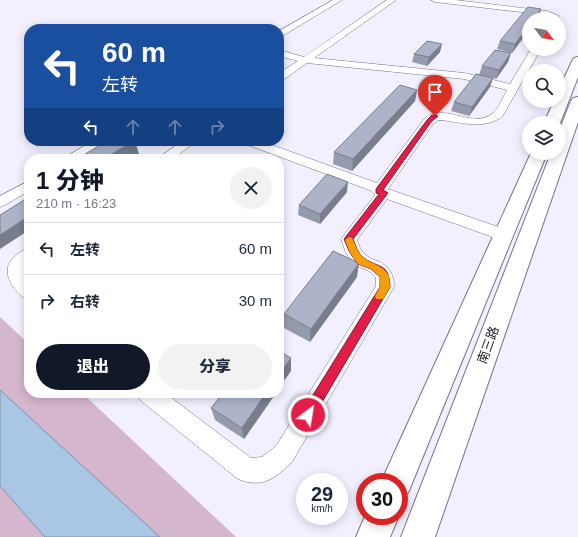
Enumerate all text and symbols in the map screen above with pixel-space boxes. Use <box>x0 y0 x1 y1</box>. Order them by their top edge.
north arrow <box>522 12 566 56</box>
map controls <box>522 12 566 160</box>
text: 60 m <box>102 37 166 68</box>
icon: left <box>36 40 88 92</box>
button: search <box>522 64 566 108</box>
text: 左转 <box>102 75 138 95</box>
pin <box>418 75 452 116</box>
icon: arrive <box>424 81 446 103</box>
icon: left <box>80 116 102 138</box>
icon: ahead <box>122 116 144 138</box>
icon: ahead <box>164 116 186 138</box>
icon: right <box>206 116 228 138</box>
button: layers <box>522 116 566 160</box>
text: 1 分钟 <box>36 167 104 194</box>
button: close <box>230 167 272 209</box>
text: 210 m · 16:23 <box>36 196 116 211</box>
icon: left <box>36 238 58 260</box>
text: 60 m <box>239 240 272 257</box>
text: 左转 <box>70 241 100 258</box>
icon: right <box>36 290 58 312</box>
text: 30 m <box>239 292 272 309</box>
text: 右转 <box>70 293 100 310</box>
street label: 南三路 <box>474 324 502 366</box>
button: 退出 <box>36 344 150 390</box>
button: 分享 <box>158 344 272 390</box>
position arrow <box>287 394 329 436</box>
speed limit sign: 30 <box>356 473 408 525</box>
text: 29 <box>311 483 333 505</box>
text: km/h <box>311 503 333 514</box>

